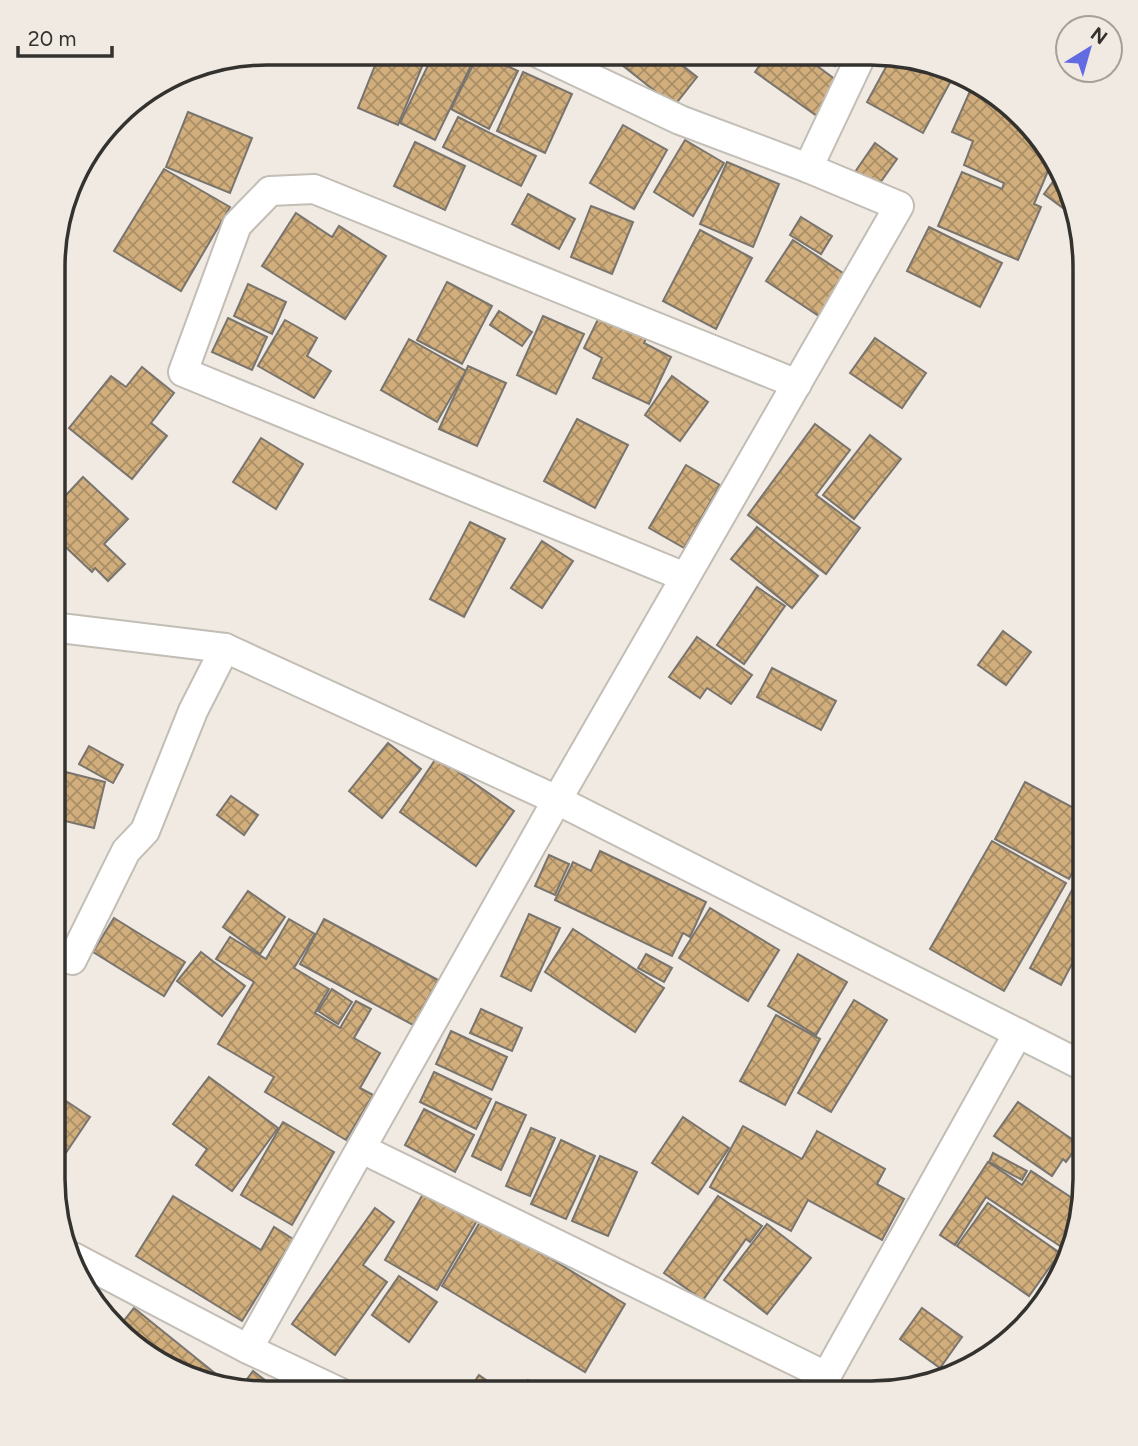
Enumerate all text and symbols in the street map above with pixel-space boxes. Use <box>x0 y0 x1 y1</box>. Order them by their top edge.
scale bar <box>18 14 112 58</box>
north arrow <box>1054 14 1124 84</box>
text: N <box>1086 22 1112 49</box>
text: 20 m <box>28 26 76 51</box>

